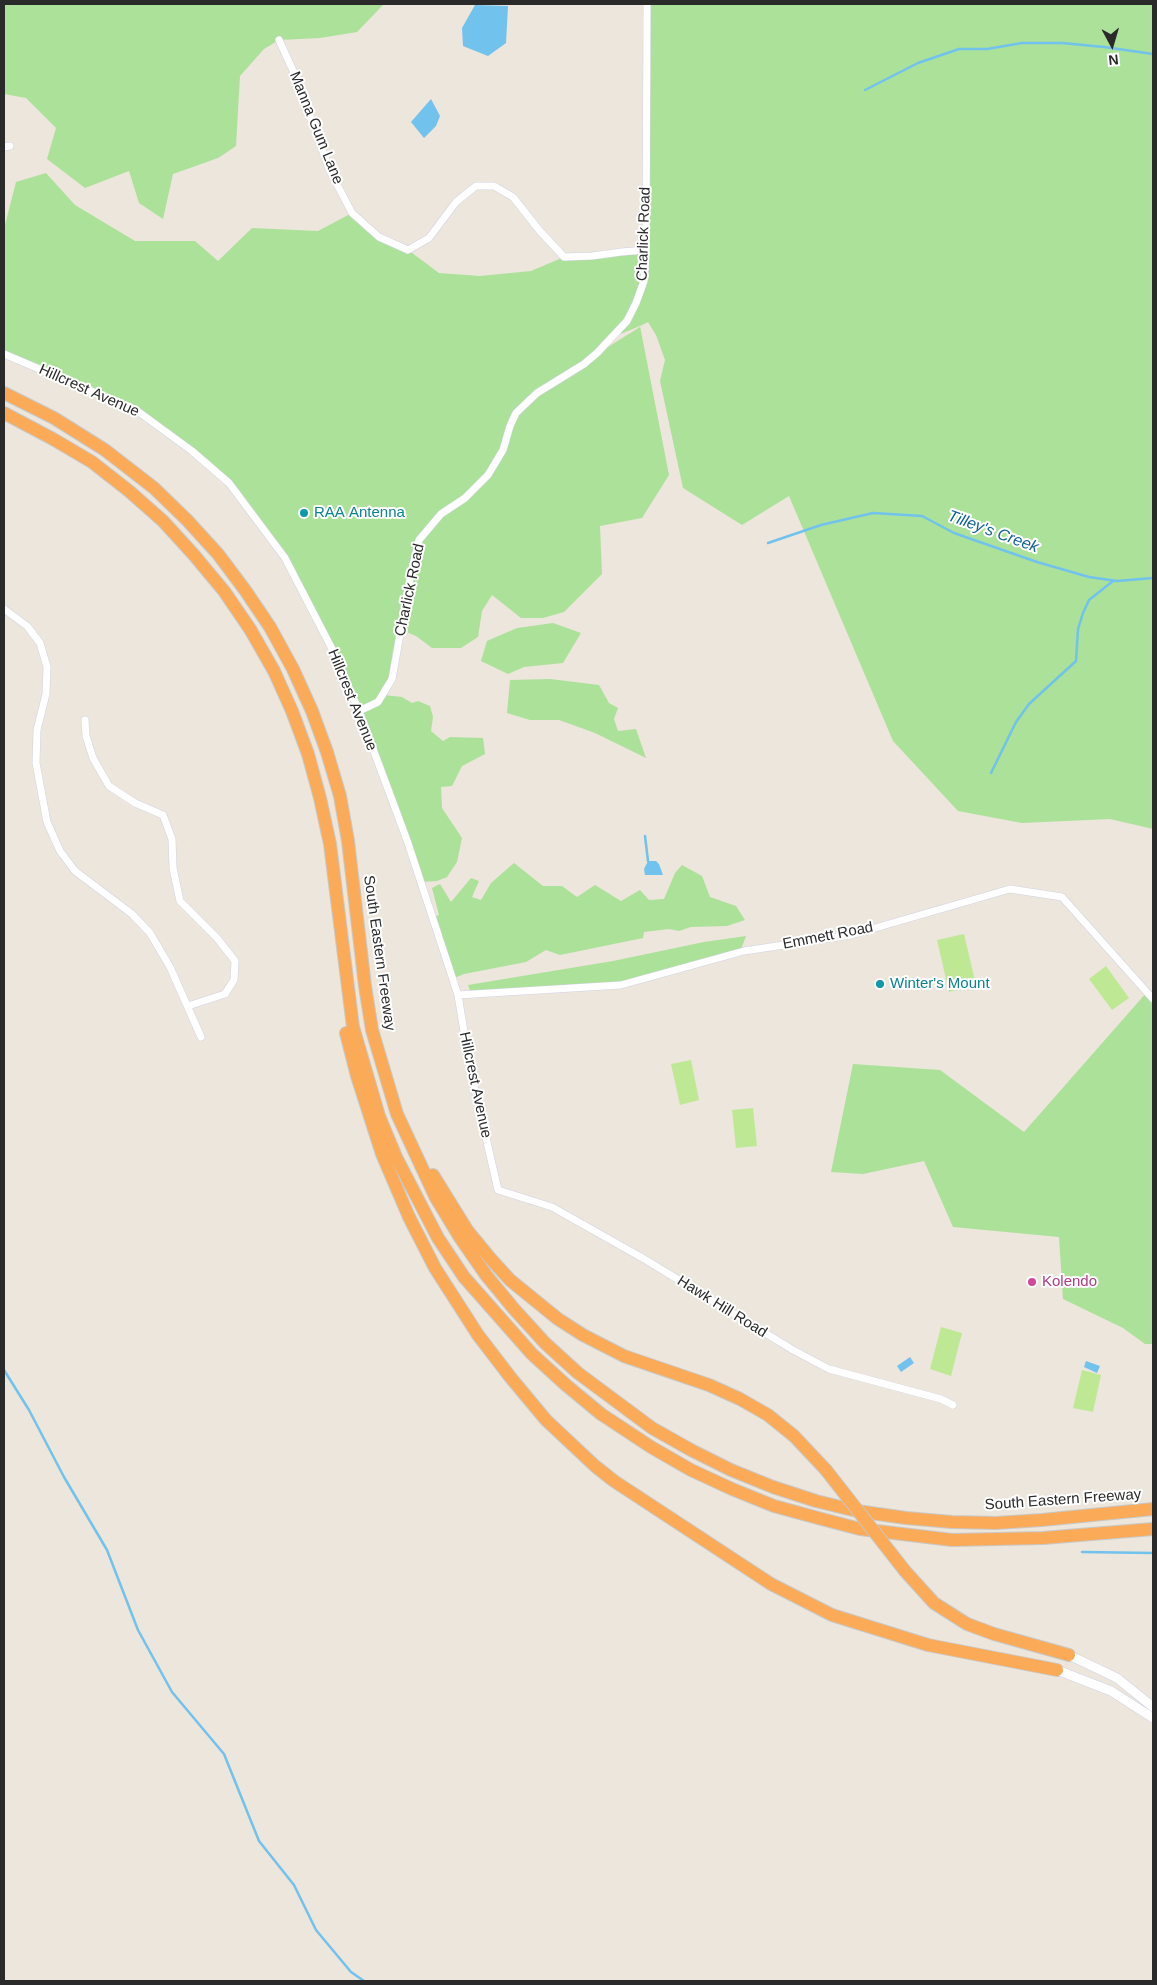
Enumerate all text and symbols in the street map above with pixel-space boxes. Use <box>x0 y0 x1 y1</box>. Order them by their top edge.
north arrow <box>1087 20 1137 70</box>
text: N <box>1108 51 1119 68</box>
street label: Manna Gum Lane <box>285 69 347 187</box>
street label: Charlick Road <box>633 187 655 281</box>
street label: Hillcrest Avenue <box>36 361 142 421</box>
place label: RAA Antenna <box>314 504 405 522</box>
marker: RAA Antenna <box>298 507 310 519</box>
water label: Tilley's Creek <box>945 507 1041 557</box>
street label: Charlick Road <box>391 542 429 638</box>
street label: Hillcrest Avenue <box>323 647 381 753</box>
street label: South Eastern Freeway <box>359 874 399 1032</box>
street label: Emmett Road <box>781 918 875 954</box>
place label: Winter's Mount <box>890 975 990 993</box>
marker: Winter's Mount <box>874 978 886 990</box>
street label: Hillcrest Avenue <box>455 1030 495 1140</box>
street label: Hawk Hill Road <box>674 1272 770 1342</box>
place label: Kolendo <box>1042 1273 1097 1291</box>
marker: Kolendo <box>1026 1276 1038 1288</box>
street label: South Eastern Freeway <box>984 1486 1142 1514</box>

